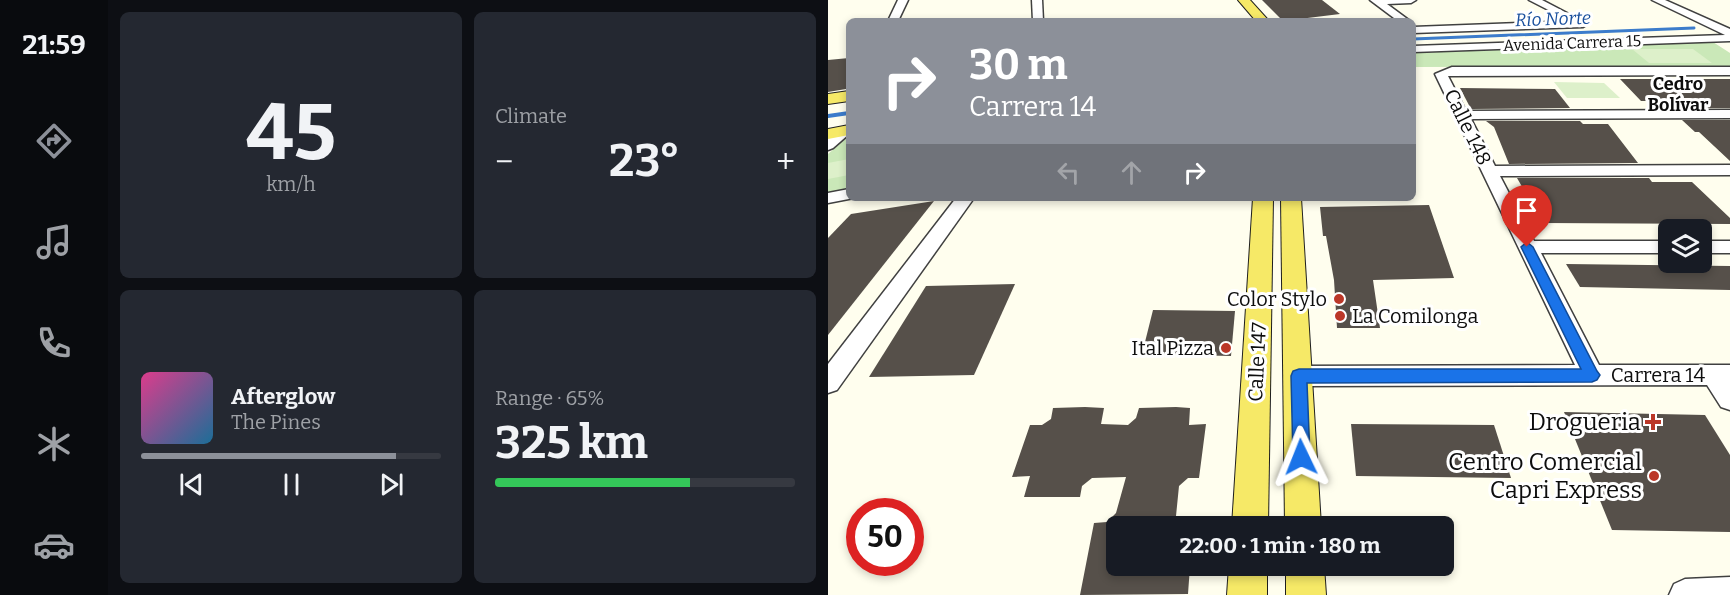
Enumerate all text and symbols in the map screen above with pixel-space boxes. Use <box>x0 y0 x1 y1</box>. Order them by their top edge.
water label: Río Norte <box>1515 7 1591 31</box>
text: 21:59 <box>22 29 86 61</box>
street label: Avenida Carrera 15 <box>1503 31 1641 55</box>
text: 30 m <box>969 40 1068 90</box>
icon: right <box>870 42 948 120</box>
district label: Cedro Bolívar <box>1648 73 1709 116</box>
street label: Calle 148 <box>1439 85 1497 169</box>
text: 45 <box>246 86 336 180</box>
text: Carrera 14 <box>969 91 1096 123</box>
text: Climate <box>495 104 567 128</box>
icon: directions <box>33 120 75 162</box>
text: 23° <box>609 134 680 188</box>
text: − <box>495 142 513 182</box>
text: + <box>776 142 795 182</box>
icon: left <box>1052 156 1085 189</box>
icon: ahead <box>1115 156 1148 189</box>
icon: right <box>1178 156 1211 189</box>
text: km/h <box>266 172 316 196</box>
pin <box>1501 185 1552 247</box>
icon: arrive <box>1510 194 1543 227</box>
map controls <box>1658 219 1712 273</box>
button: layers <box>1658 219 1712 273</box>
icon: music <box>33 221 75 263</box>
place label: Color Stylo <box>1227 287 1327 311</box>
marker: Color Stylo <box>1332 292 1346 306</box>
place label: La Comilonga <box>1352 304 1478 328</box>
marker: La Comilonga <box>1333 309 1347 323</box>
icon: phone <box>33 322 75 364</box>
street label: Calle 147 <box>1243 322 1271 402</box>
place label: Ital Pizza <box>1131 336 1214 360</box>
marker: Ital Pizza <box>1219 341 1233 355</box>
street label: Carrera 14 <box>1611 363 1705 387</box>
text: Afterglow <box>231 383 335 410</box>
text: Range · 65% <box>495 386 604 410</box>
place label: Drogueria <box>1529 408 1641 436</box>
text: The Pines <box>231 410 321 434</box>
marker: Drogueria <box>1646 415 1660 429</box>
text: 325 km <box>495 416 648 470</box>
icon: climate <box>33 423 75 465</box>
position arrow <box>1269 425 1333 489</box>
place label: Centro Comercial Capri Express <box>1448 448 1642 504</box>
icon: previous <box>175 468 208 501</box>
icon: pause <box>275 468 308 501</box>
icon: next <box>375 468 408 501</box>
marker: Centro Comercial Capri Express <box>1647 469 1661 483</box>
speed limit sign: 50 <box>846 498 924 576</box>
icon: car <box>33 524 75 566</box>
text: 22:00 · 1 min · 180 m <box>1179 532 1381 559</box>

